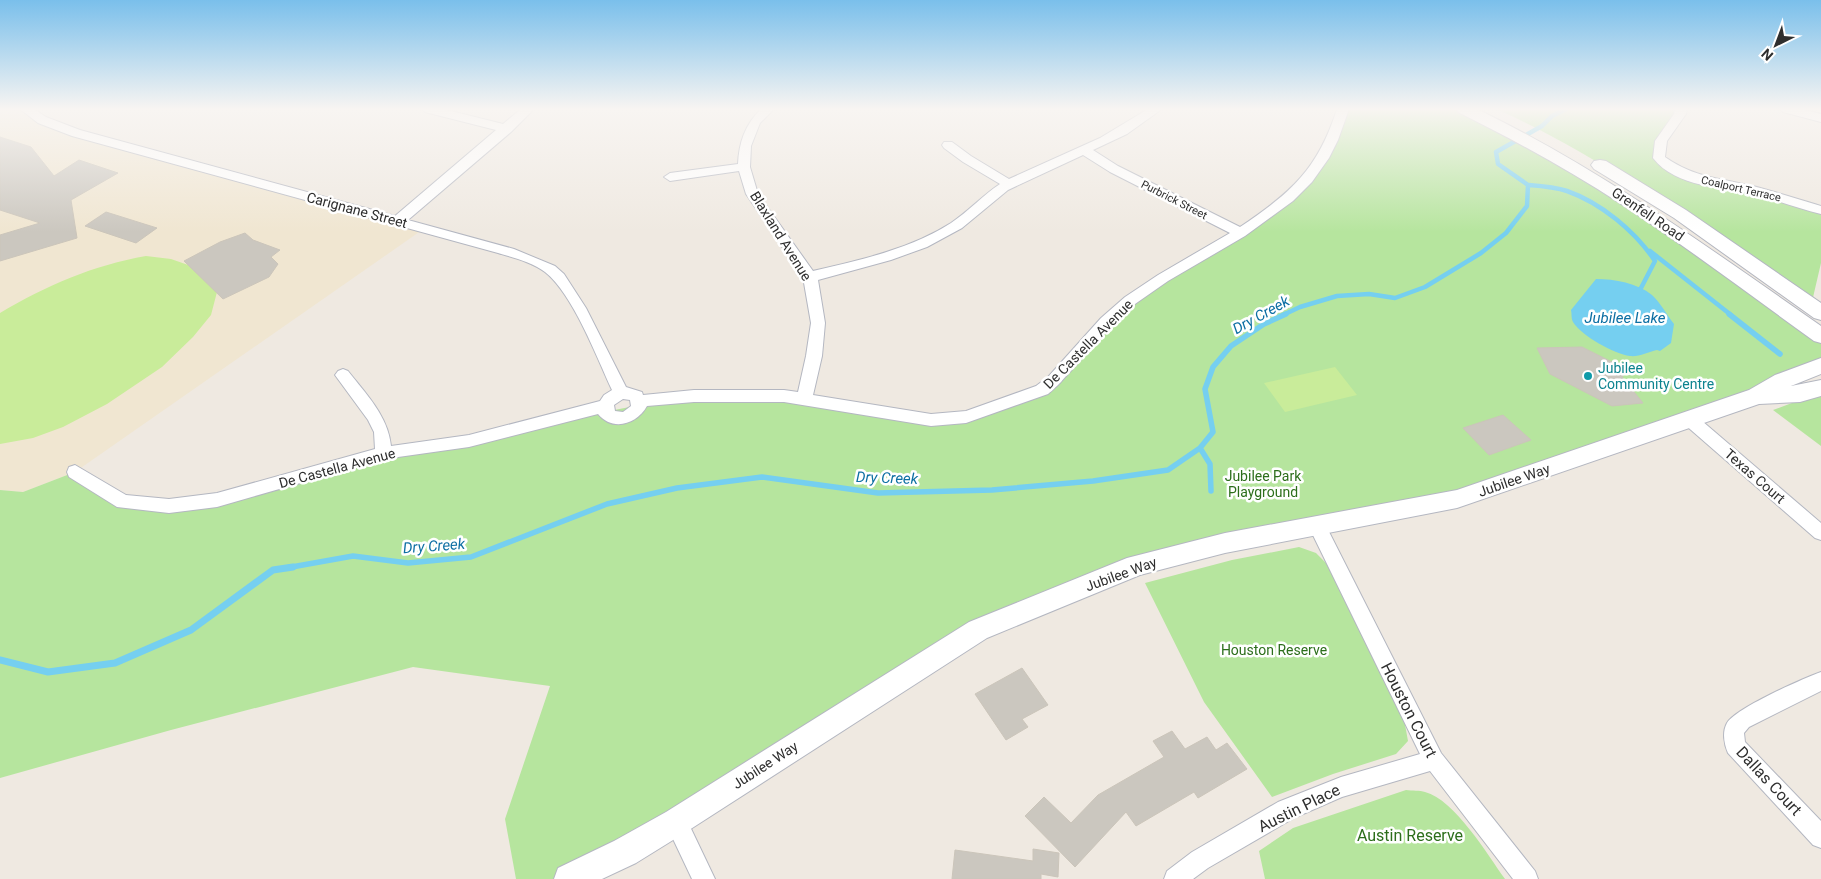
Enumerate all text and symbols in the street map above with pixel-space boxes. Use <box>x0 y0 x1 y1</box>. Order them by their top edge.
north arrow <box>1751 20 1801 70</box>
text: N <box>1758 45 1776 64</box>
street label: Coalport Terrace <box>1700 174 1782 205</box>
street label: Purbrick Street <box>1139 178 1210 222</box>
street label: Grenfell Road <box>1609 184 1687 244</box>
street label: Blaxland Avenue <box>747 188 815 284</box>
street label: Carignane Street <box>305 189 410 231</box>
water label: Dry Creek <box>1229 292 1293 338</box>
street label: De Castella Avenue <box>1040 296 1136 392</box>
water label: Jubilee Lake <box>1584 309 1666 327</box>
place label: Jubilee Community Centre <box>1598 360 1714 392</box>
marker: Jubilee Community Centre <box>1582 370 1594 382</box>
street label: De Castella Avenue <box>277 445 397 491</box>
street label: Texas Court <box>1722 445 1789 507</box>
street label: Jubilee Way <box>1476 460 1552 500</box>
water label: Dry Creek <box>856 468 919 488</box>
park label: Jubilee Park Playground <box>1225 468 1302 500</box>
water label: Dry Creek <box>402 535 466 557</box>
street label: Jubilee Way <box>1083 554 1159 594</box>
park label: Houston Reserve <box>1221 642 1327 658</box>
street label: Houston Court <box>1377 659 1441 761</box>
street label: Jubilee Way <box>729 738 801 792</box>
street label: Dallas Court <box>1732 743 1806 819</box>
street label: Austin Place <box>1255 780 1343 836</box>
park label: Austin Reserve <box>1357 826 1463 845</box>

